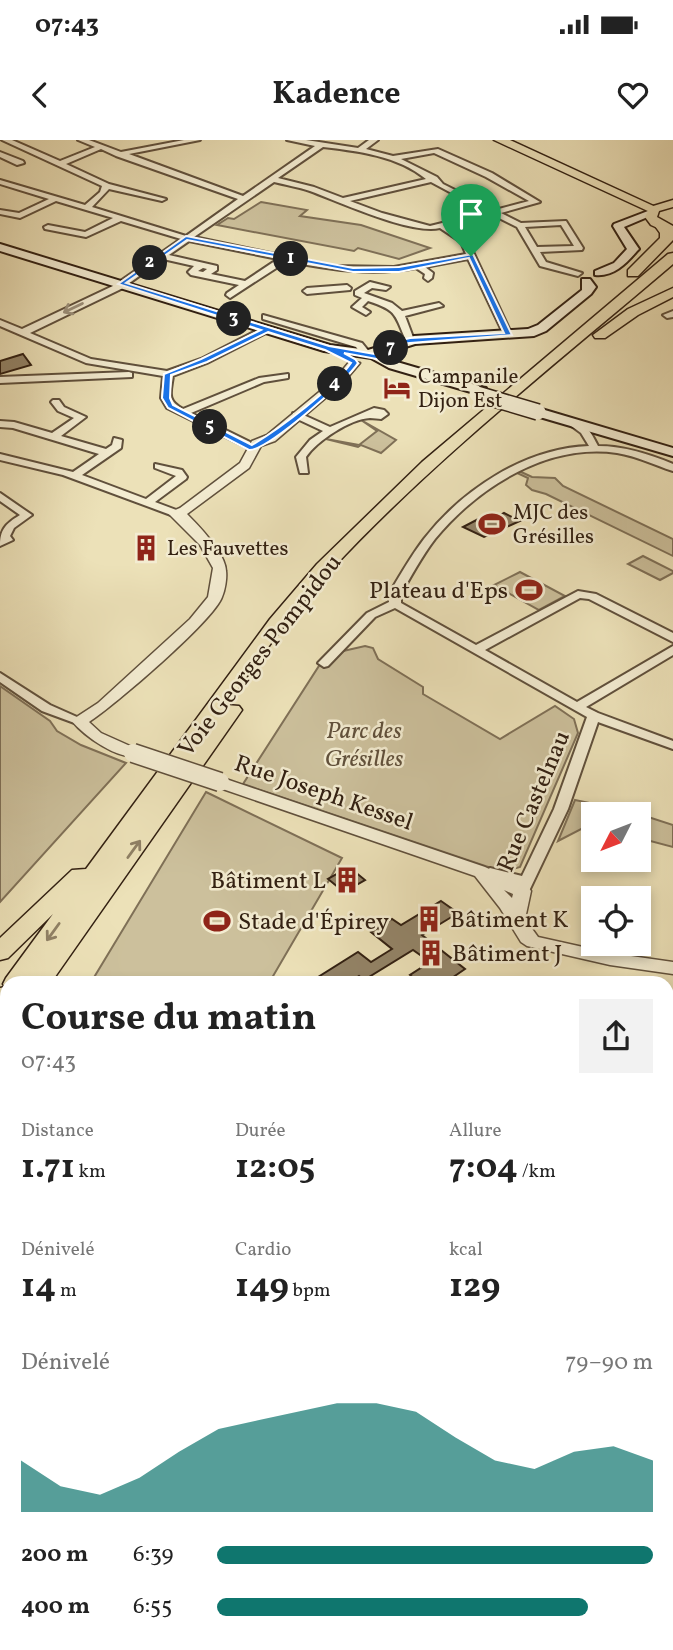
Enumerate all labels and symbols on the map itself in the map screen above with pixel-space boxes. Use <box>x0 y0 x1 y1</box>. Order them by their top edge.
pin <box>441 184 501 256</box>
pin: 1 <box>274 242 308 276</box>
pin: 2 <box>132 246 168 280</box>
one-way arrow <box>63 302 84 315</box>
pin: 3 <box>216 302 252 336</box>
pin: 7 <box>374 330 408 366</box>
place label: Campanile Dijon Est <box>418 363 518 416</box>
pin: 4 <box>318 366 352 402</box>
hotel icon: Campanile Dijon Est <box>382 373 412 403</box>
pin: 5 <box>192 410 228 444</box>
place label: MJC des Grésilles <box>513 499 594 552</box>
sports icon: MJC des Grésilles <box>477 509 507 539</box>
building icon: Les Fauvettes <box>131 533 161 563</box>
place label: Les Fauvettes <box>167 535 288 564</box>
street label: Voie Georges Pompidou <box>170 548 351 765</box>
place label: Plateau d'Eps <box>369 575 508 609</box>
sports icon: Plateau d'Eps <box>514 575 544 605</box>
park label: Parc des Grésilles <box>325 715 403 777</box>
street label: Rue Castelnau <box>490 726 580 878</box>
street label: Rue Joseph Kessel <box>229 747 417 840</box>
north arrow <box>581 802 651 872</box>
one-way arrow <box>127 840 141 859</box>
place label: Bâtiment L <box>210 865 326 899</box>
building icon: Bâtiment L <box>332 865 362 895</box>
building icon: Bâtiment K <box>414 904 444 934</box>
place label: Bâtiment K <box>450 904 569 938</box>
sports icon: Stade d'Épirey <box>202 906 232 936</box>
place label: Stade d'Épirey <box>238 906 389 940</box>
one-way arrow <box>46 922 60 941</box>
building icon: Bâtiment J <box>416 938 446 968</box>
place label: Bâtiment J <box>452 938 562 972</box>

